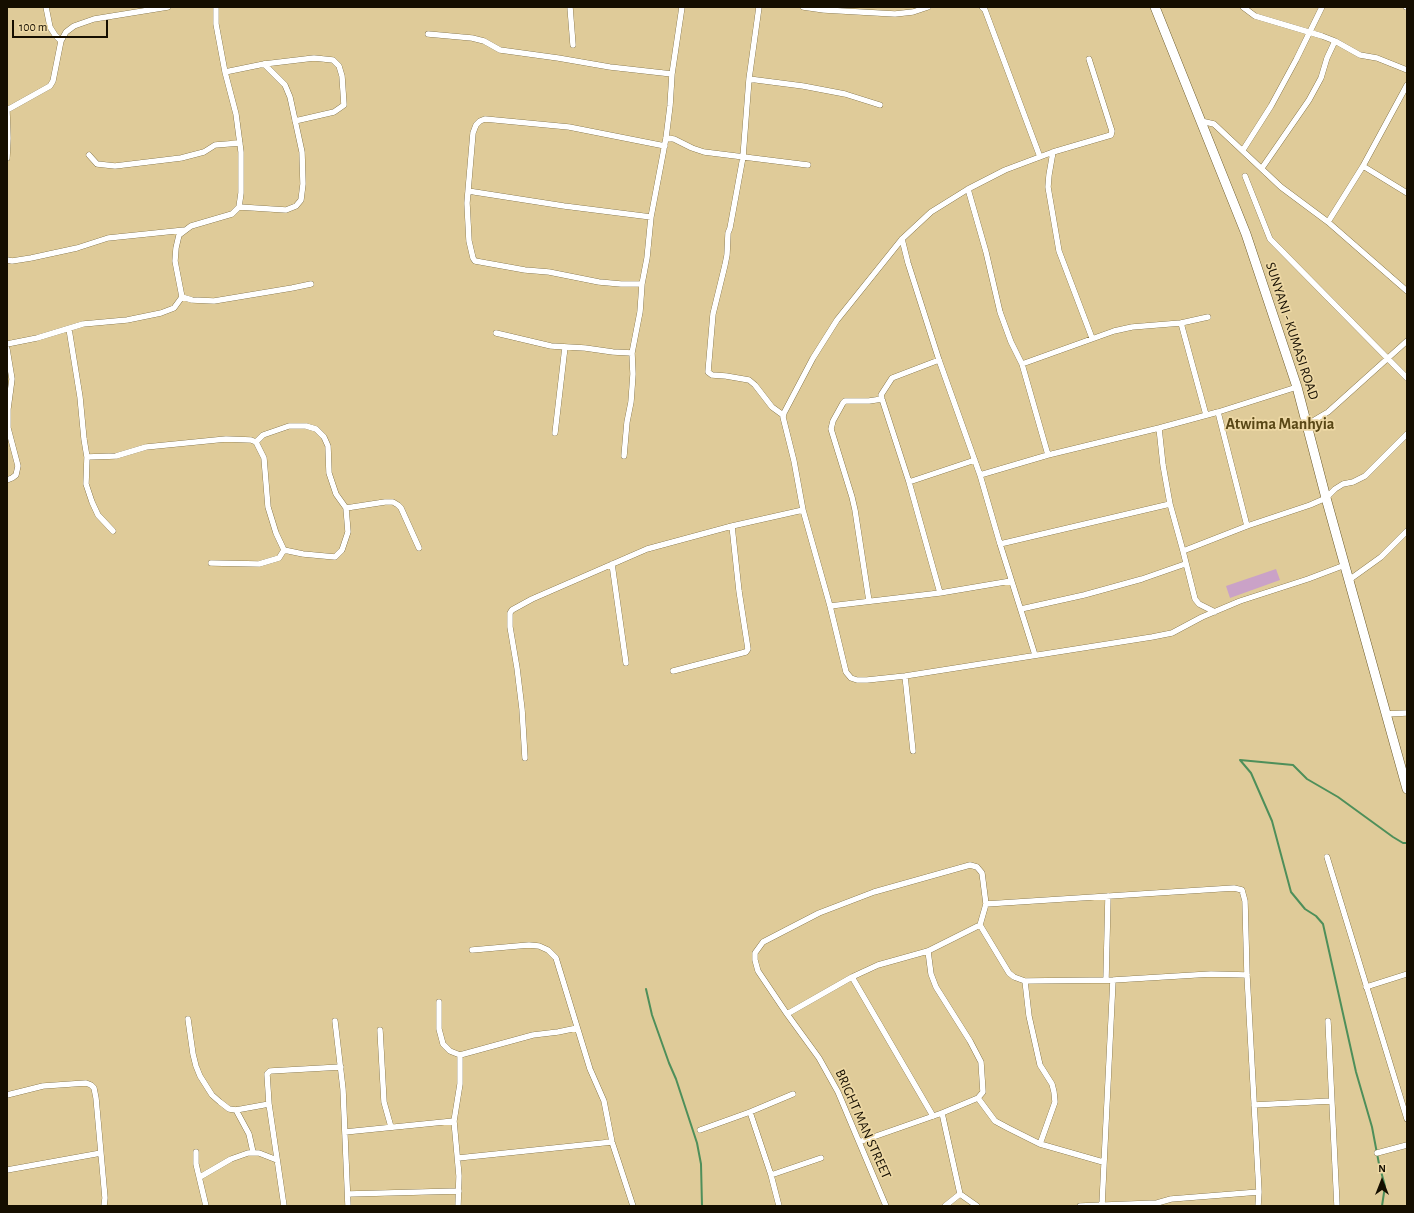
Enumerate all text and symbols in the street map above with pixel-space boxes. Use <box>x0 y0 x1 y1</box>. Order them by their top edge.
scale bar <box>14 12 110 38</box>
text: 100 m <box>19 21 47 33</box>
street label: SUNYANI - KUMASI ROAD <box>1262 260 1322 402</box>
district label: Atwima Manhyia <box>1225 414 1335 434</box>
street label: BRIGHT MAN STREET <box>831 1067 895 1181</box>
north arrow <box>1362 1161 1402 1201</box>
text: N <box>1378 1163 1386 1174</box>

